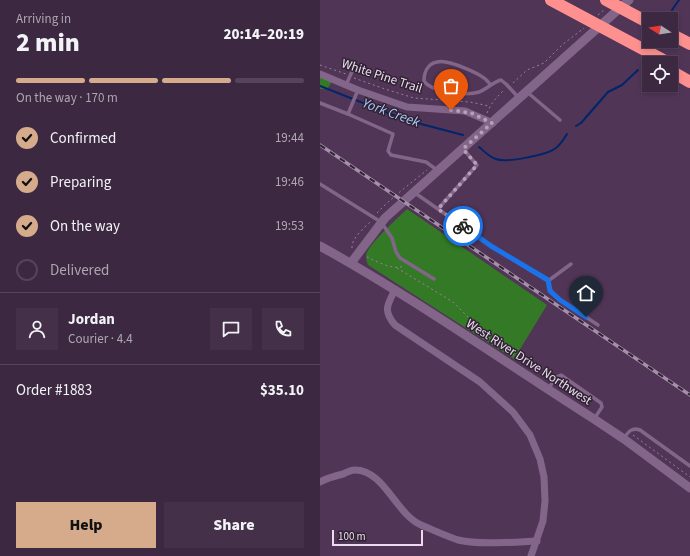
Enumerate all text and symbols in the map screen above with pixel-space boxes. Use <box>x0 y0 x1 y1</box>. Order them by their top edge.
text: Arriving in <box>16 10 71 28</box>
north arrow <box>642 12 678 48</box>
map controls <box>642 12 678 92</box>
text: 2 min <box>16 24 80 61</box>
text: 20:14–20:19 <box>223 24 304 45</box>
street label: White Pine Trail <box>339 54 425 98</box>
button: locate <box>642 56 678 92</box>
pin <box>434 69 468 110</box>
icon: bag <box>440 75 462 97</box>
text: On the way · 170 m <box>16 89 118 107</box>
water label: York Creek <box>359 93 423 133</box>
icon: check <box>16 127 38 149</box>
text: Confirmed <box>50 128 116 149</box>
text: 19:44 <box>275 129 304 147</box>
icon: check <box>16 171 38 193</box>
text: Preparing <box>50 172 111 193</box>
text: 19:46 <box>275 173 304 191</box>
courier <box>443 206 483 246</box>
icon: check <box>16 215 38 237</box>
icon: bike <box>452 215 474 237</box>
text: On the way <box>50 216 120 237</box>
text: 19:53 <box>275 217 304 235</box>
text: Delivered <box>50 260 109 281</box>
pin <box>569 276 603 317</box>
icon: home <box>575 282 597 304</box>
button: person <box>16 308 58 350</box>
button: chat <box>210 308 252 350</box>
button: phone <box>262 308 304 350</box>
text: Jordan <box>68 309 115 330</box>
street label: West River Drive Northwest <box>463 315 596 410</box>
text: Courier · 4.4 <box>68 330 133 348</box>
text: Order #1883 <box>16 380 92 401</box>
text: $35.10 <box>260 380 304 401</box>
button: Help <box>16 502 156 548</box>
button: Share <box>164 502 304 548</box>
scale bar <box>332 528 423 547</box>
text: 100 m <box>338 529 366 544</box>

